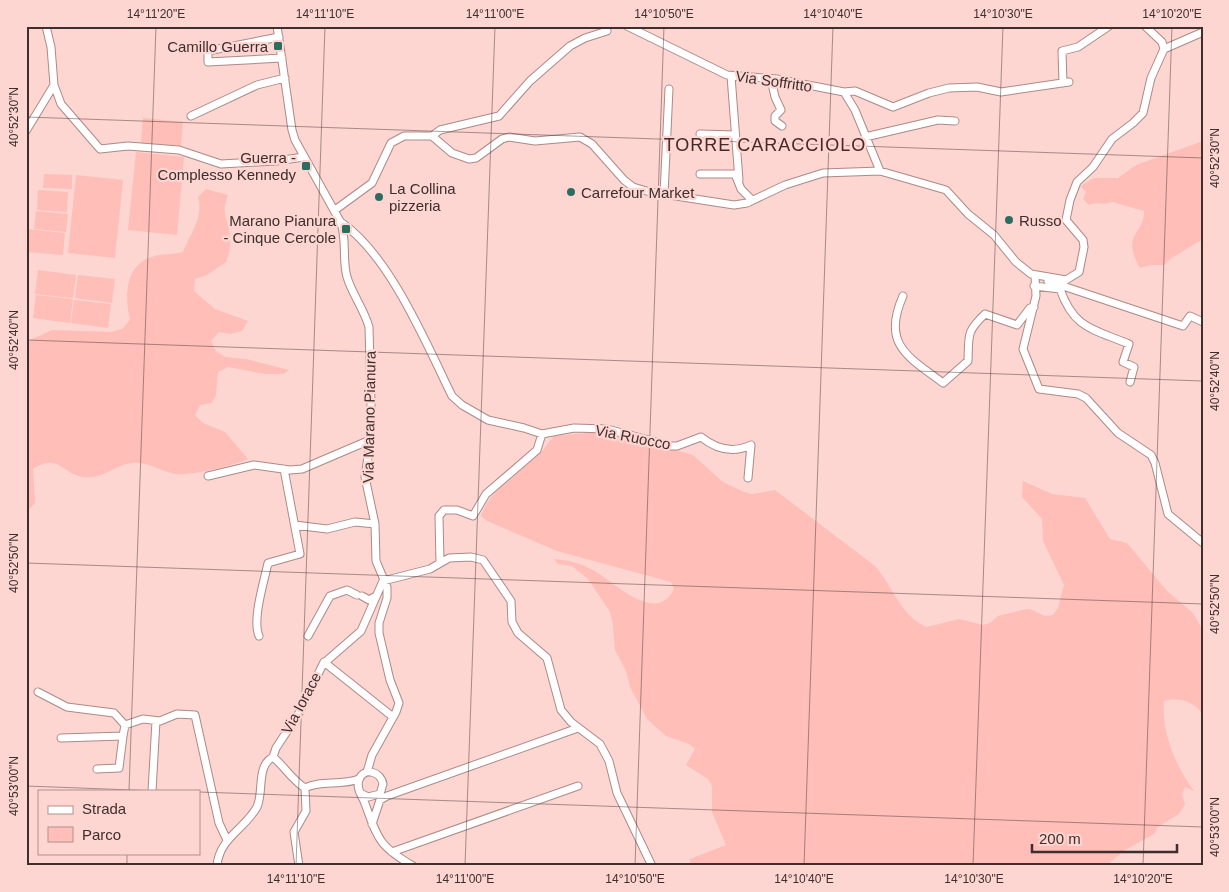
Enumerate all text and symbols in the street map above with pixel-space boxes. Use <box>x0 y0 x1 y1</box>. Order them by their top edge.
text: 14°11'20"E <box>127 7 185 21</box>
text: 14°11'10"E <box>296 7 354 21</box>
text: 14°11'00"E <box>466 7 524 21</box>
text: 14°10'50"E <box>634 7 694 21</box>
text: 14°10'40"E <box>803 7 863 21</box>
text: 14°10'30"E <box>973 7 1033 21</box>
text: 14°10'20"E <box>1142 7 1202 21</box>
place label: Camillo Guerra <box>167 38 269 55</box>
marker: Camillo Guerra <box>272 40 284 52</box>
street label: Via Soffritto <box>735 67 813 95</box>
text: 40°52'30"N <box>7 87 21 147</box>
text: 40°52'30"N <box>1208 128 1222 188</box>
district label: TORRE CARACCIOLO <box>664 135 866 155</box>
place label: Guerra - Complesso Kennedy <box>158 149 296 183</box>
marker: Guerra - Complesso Kennedy <box>300 160 312 172</box>
place label: La Collina pizzeria <box>389 180 456 214</box>
place label: Carrefour Market <box>581 184 695 201</box>
marker: Carrefour Market <box>565 186 577 198</box>
marker: La Collina pizzeria <box>373 191 385 203</box>
place label: Marano Pianura - Cinque Cercole <box>223 212 337 246</box>
place label: Russo <box>1019 212 1062 229</box>
marker: Russo <box>1003 214 1015 226</box>
marker: Marano Pianura - Cinque Cercole <box>340 223 352 235</box>
text: 40°52'40"N <box>7 310 21 370</box>
street label: Via Marano Pianura <box>359 350 379 483</box>
text: 40°52'40"N <box>1208 351 1222 411</box>
street label: Via Ruocco <box>594 421 672 453</box>
text: 40°52'50"N <box>7 533 21 593</box>
text: 40°52'50"N <box>1208 574 1222 634</box>
street label: Via Iorace <box>278 669 324 737</box>
text: 40°53'00"N <box>7 756 21 816</box>
legend <box>38 790 200 854</box>
text: 40°53'00"N <box>1208 797 1222 857</box>
text: Strada <box>82 800 127 817</box>
scale bar <box>1032 822 1176 854</box>
text: Parco <box>82 826 121 843</box>
text: 200 m <box>1039 830 1081 847</box>
text: 14°11'10"E <box>267 872 325 886</box>
text: 14°11'00"E <box>436 872 494 886</box>
text: 14°10'50"E <box>605 872 665 886</box>
text: 14°10'40"E <box>774 872 834 886</box>
text: 14°10'30"E <box>944 872 1004 886</box>
text: 14°10'20"E <box>1113 872 1173 886</box>

